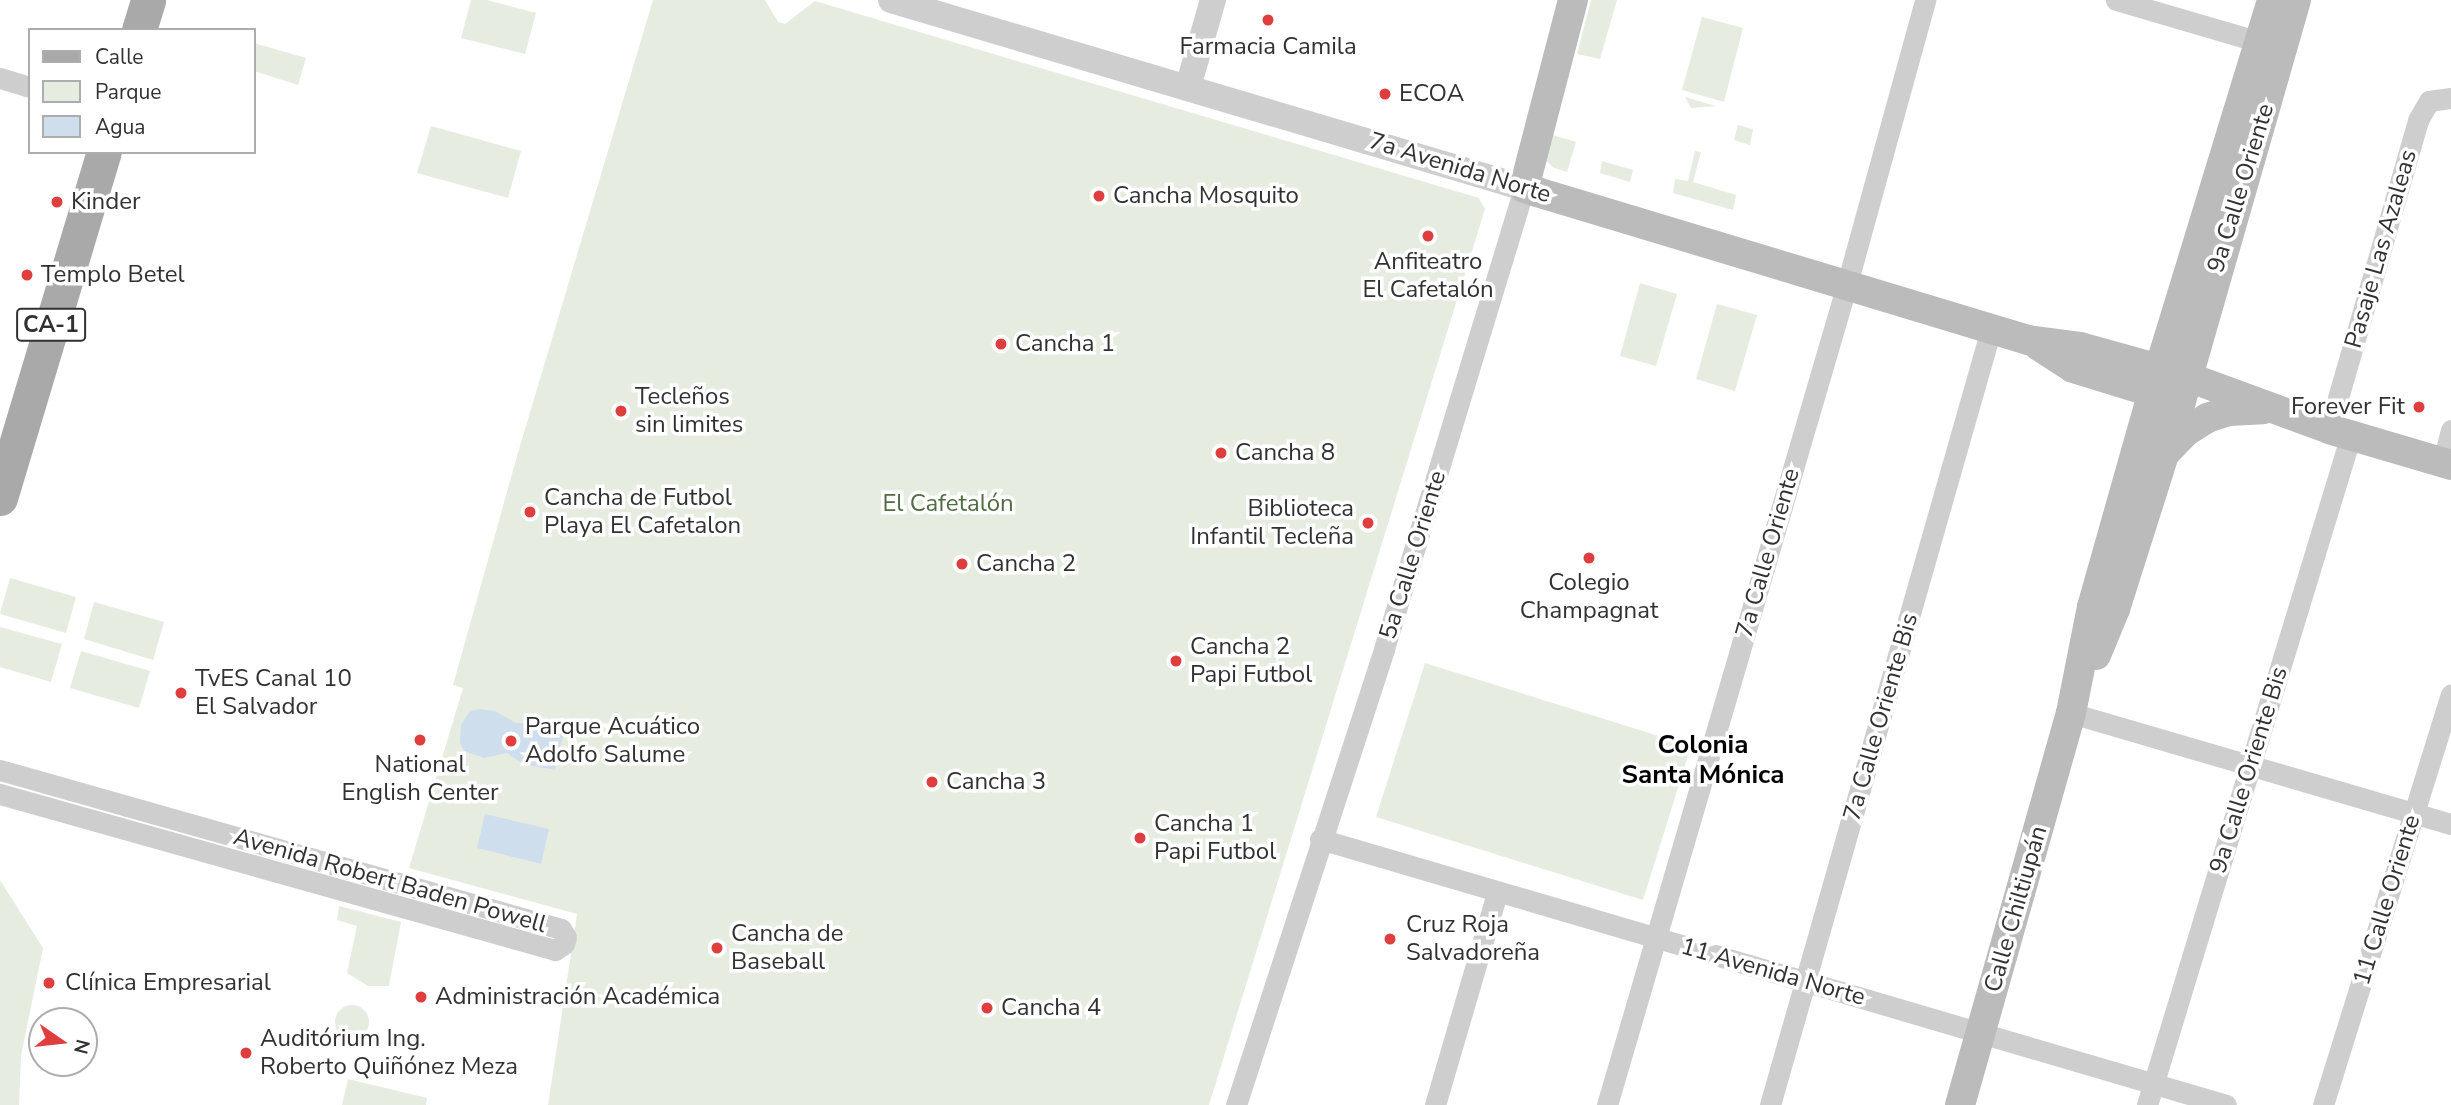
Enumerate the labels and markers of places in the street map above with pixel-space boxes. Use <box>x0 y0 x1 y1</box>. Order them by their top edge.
marker: Farmacia Camila <box>1258 10 1278 30</box>
place label: Farmacia Camila <box>1179 33 1357 61</box>
place label: ECOA <box>1399 80 1464 108</box>
marker: ECOA <box>1377 86 1393 102</box>
place label: Cancha Mosquito <box>1113 182 1299 210</box>
place label: Kinder <box>71 188 141 216</box>
marker: Cancha Mosquito <box>1091 188 1107 204</box>
marker: Kinder <box>49 194 65 210</box>
marker: Anfiteatro El Cafetalón <box>1420 228 1436 244</box>
place label: Anfiteatro El Cafetalón <box>1362 248 1494 304</box>
place label: Templo Betel <box>41 261 185 289</box>
marker: Templo Betel <box>19 267 35 283</box>
place label: Cancha 1 <box>1015 330 1115 358</box>
marker: Cancha 1 <box>993 336 1009 352</box>
place label: Tecleños sin limites <box>635 383 743 439</box>
place label: Forever Fit <box>2291 393 2405 421</box>
marker: Forever Fit <box>2411 399 2427 415</box>
marker: Tecleños sin limites <box>613 403 629 419</box>
place label: Cancha 8 <box>1235 439 1335 467</box>
marker: Cancha 8 <box>1213 445 1229 461</box>
place label: Cancha de Futbol Playa El Cafetalon <box>544 484 741 540</box>
place label: Biblioteca Infantil Tecleña <box>1190 495 1354 551</box>
marker: Cancha de Futbol Playa El Cafetalon <box>522 504 538 520</box>
marker: Biblioteca Infantil Tecleña <box>1360 515 1376 531</box>
place label: Cancha 2 <box>976 550 1076 578</box>
marker: Colegio Champagnat <box>1581 550 1597 566</box>
marker: Cancha 2 <box>954 556 970 572</box>
place label: Colegio Champagnat <box>1520 569 1658 625</box>
place label: Cancha 2 Papi Futbol <box>1190 633 1312 689</box>
marker: Cancha 2 Papi Futbol <box>1168 653 1184 669</box>
place label: TvES Canal 10 El Salvador <box>195 665 352 721</box>
marker: TvES Canal 10 El Salvador <box>173 685 189 701</box>
place label: Parque Acuático Adolfo Salume <box>525 713 700 769</box>
marker: National English Center <box>412 732 428 748</box>
marker: Parque Acuático Adolfo Salume <box>503 733 519 749</box>
place label: National English Center <box>341 751 499 807</box>
place label: Cancha 3 <box>946 768 1046 796</box>
marker: Cancha 3 <box>924 774 940 790</box>
place label: Cancha 1 Papi Futbol <box>1154 810 1276 866</box>
marker: Cancha 1 Papi Futbol <box>1132 830 1148 846</box>
place label: Cruz Roja Salvadoreña <box>1406 911 1540 967</box>
place label: Cancha de Baseball <box>731 920 844 976</box>
marker: Cruz Roja Salvadoreña <box>1380 929 1400 949</box>
marker: Cancha de Baseball <box>709 940 725 956</box>
place label: Clínica Empresarial <box>65 969 271 997</box>
marker: Clínica Empresarial <box>39 973 59 993</box>
place label: Administración Académica <box>435 983 720 1011</box>
marker: Administración Académica <box>413 989 429 1005</box>
place label: Cancha 4 <box>1001 994 1101 1022</box>
marker: Cancha 4 <box>979 1000 995 1016</box>
place label: Auditórium Ing. Roberto Quiñónez Meza <box>260 1025 518 1081</box>
marker: Auditórium Ing. Roberto Quiñónez Meza <box>238 1045 254 1061</box>

